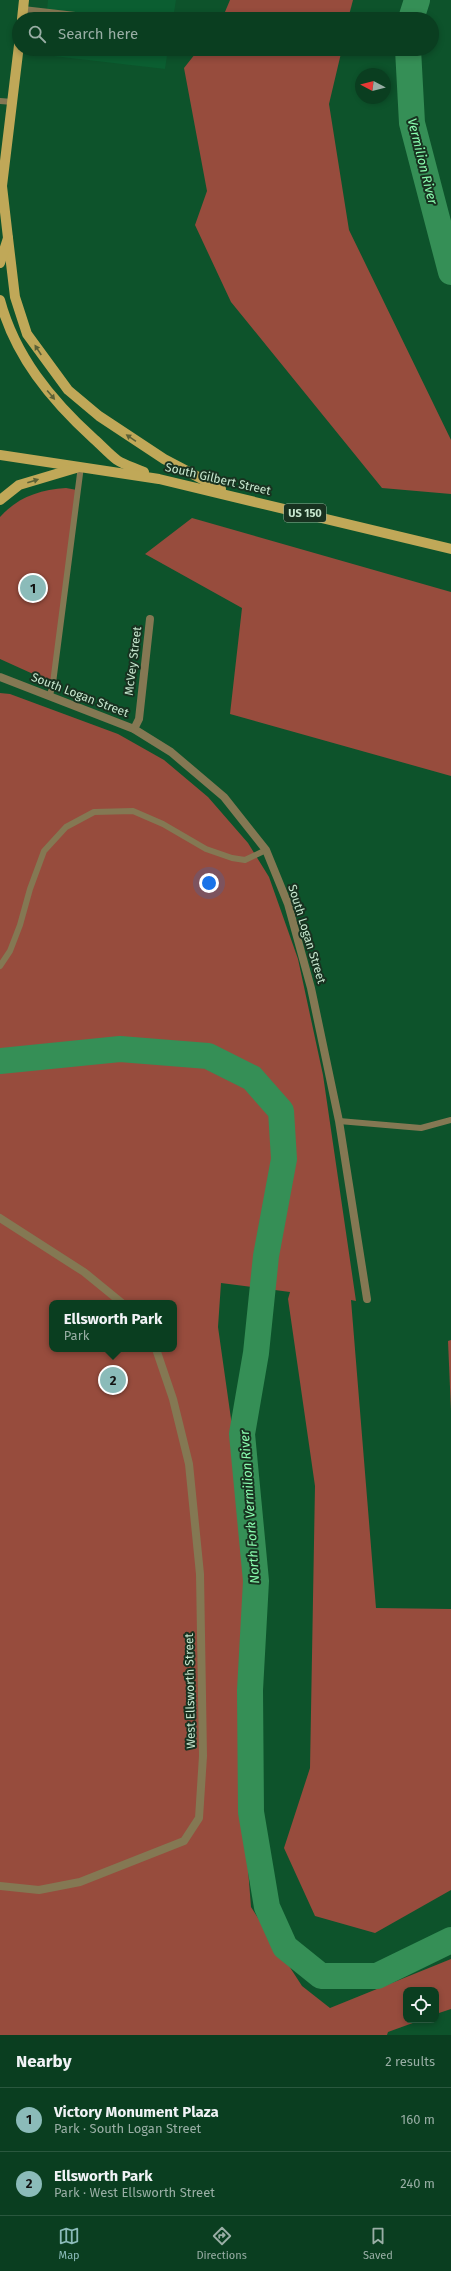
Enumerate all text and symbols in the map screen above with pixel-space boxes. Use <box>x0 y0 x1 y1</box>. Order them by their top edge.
search box <box>12 12 439 56</box>
icon: search <box>26 23 48 45</box>
text: Search here <box>58 25 138 43</box>
north arrow <box>355 68 391 104</box>
water label: Vermilion River <box>405 116 441 207</box>
one-way arrow <box>34 344 41 356</box>
one-way arrow <box>46 389 55 400</box>
one-way arrow <box>126 434 136 442</box>
street label: South Gilbert Street <box>164 460 273 498</box>
one-way arrow <box>28 478 40 484</box>
road number: US 150 <box>284 504 326 522</box>
pin: 1 <box>20 573 46 603</box>
street label: McVey Street <box>122 625 144 696</box>
street label: South Logan Street <box>29 670 131 720</box>
your location <box>199 873 219 893</box>
street label: South Logan Street <box>285 883 329 986</box>
popup <box>49 1300 177 1352</box>
text: Ellsworth Park <box>64 1310 162 1328</box>
text: Park <box>64 1328 89 1343</box>
pin: 2 <box>100 1365 126 1395</box>
water label: North Fork Vermilion River <box>237 1429 262 1584</box>
street label: West Ellsworth Street <box>182 1632 198 1749</box>
map controls <box>403 1987 439 2023</box>
button: locate <box>403 1987 439 2023</box>
text: Nearby <box>16 2051 71 2072</box>
text: 2 results <box>385 2054 435 2069</box>
text: Victory Monument Plaza <box>54 2103 219 2121</box>
text: 1 <box>26 2112 32 2127</box>
text: 160 m <box>401 2112 435 2127</box>
text: Park · South Logan Street <box>54 2121 201 2136</box>
text: Ellsworth Park <box>54 2167 153 2185</box>
text: 2 <box>26 2176 32 2191</box>
text: 240 m <box>400 2176 435 2191</box>
text: Park · West Ellsworth Street <box>54 2185 215 2200</box>
tab: Map <box>58 2225 80 2262</box>
tab: Directions <box>196 2225 247 2262</box>
tab: Saved <box>363 2225 393 2262</box>

